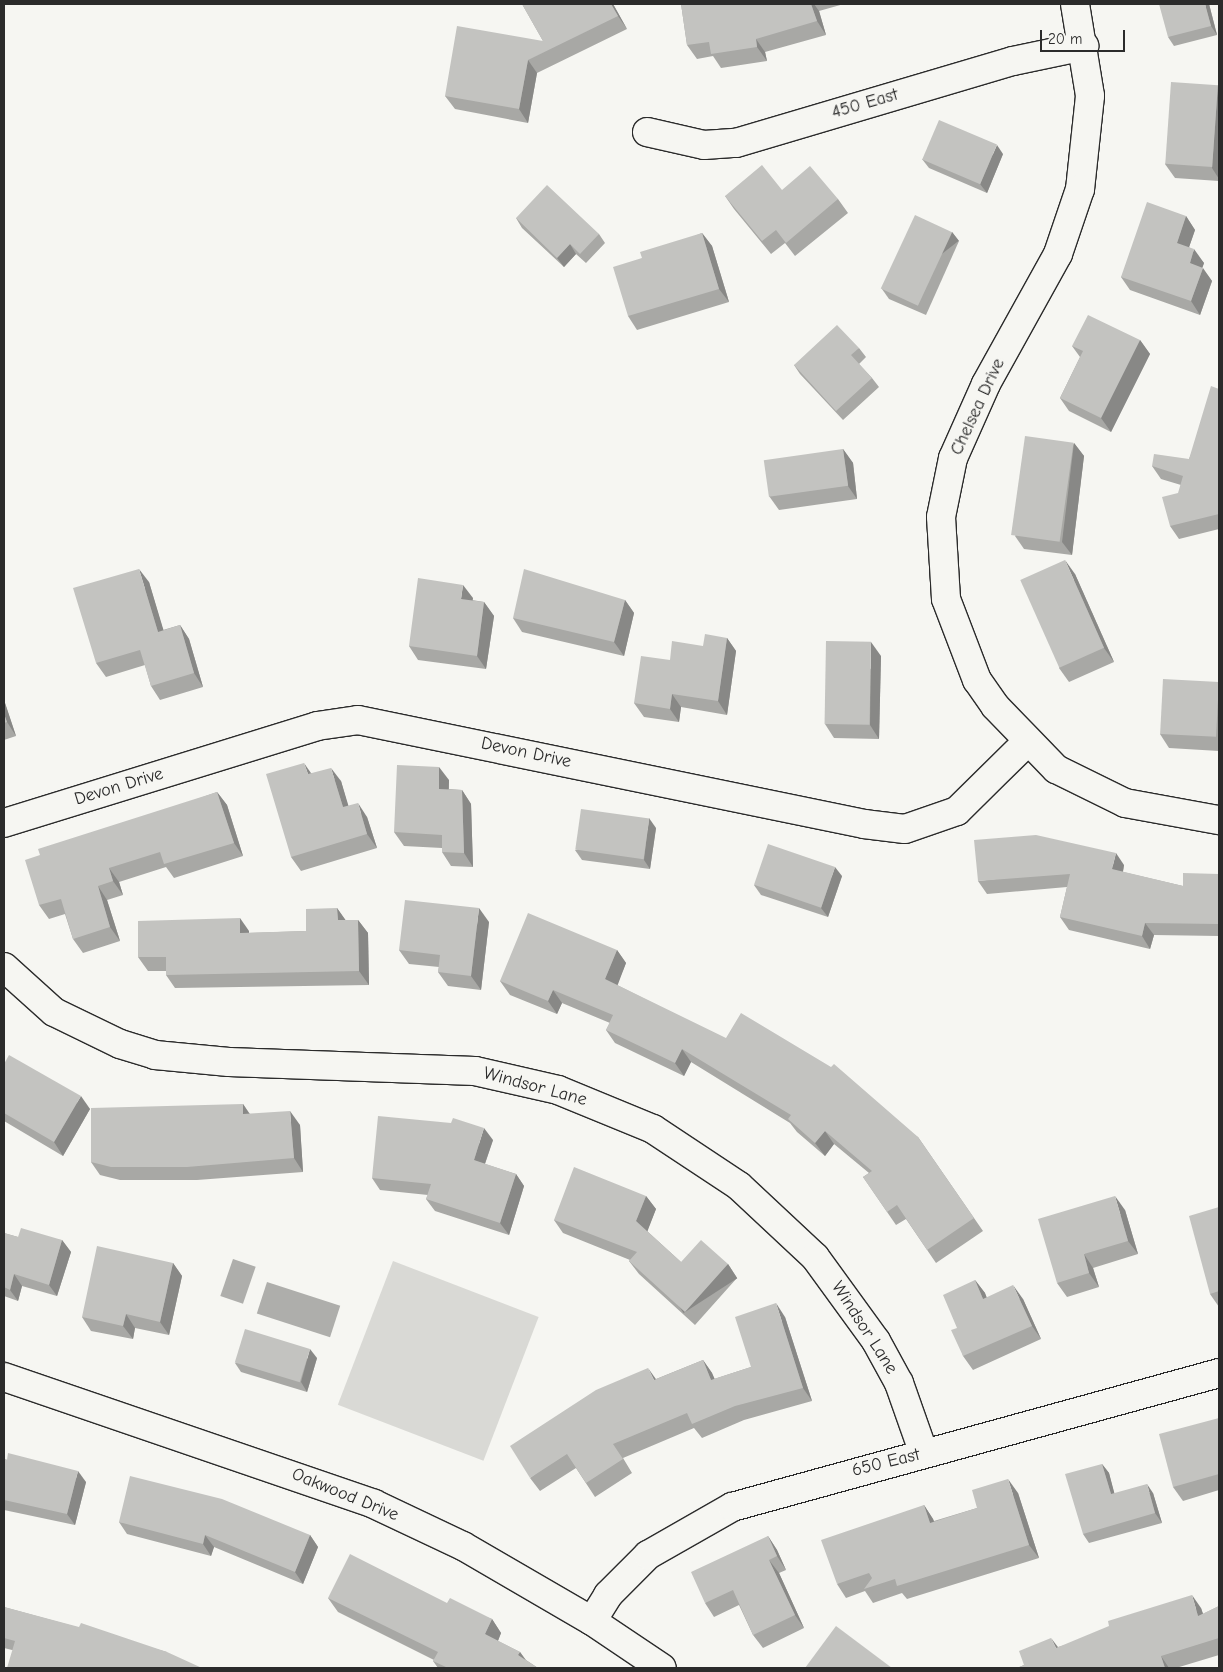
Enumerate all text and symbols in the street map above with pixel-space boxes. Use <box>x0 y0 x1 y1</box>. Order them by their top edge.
scale bar <box>1043 20 1128 52</box>
text: 20 m <box>1048 30 1082 48</box>
street label: 450 East <box>829 84 901 124</box>
street label: Chelsea Drive <box>946 355 1010 459</box>
street label: Devon Drive <box>479 733 573 773</box>
street label: Devon Drive <box>72 763 166 811</box>
street label: Windsor Lane <box>481 1063 589 1111</box>
street label: Windsor Lane <box>826 1278 902 1378</box>
street label: 650 East <box>850 1444 922 1482</box>
street label: Oakwood Drive <box>288 1464 402 1526</box>

